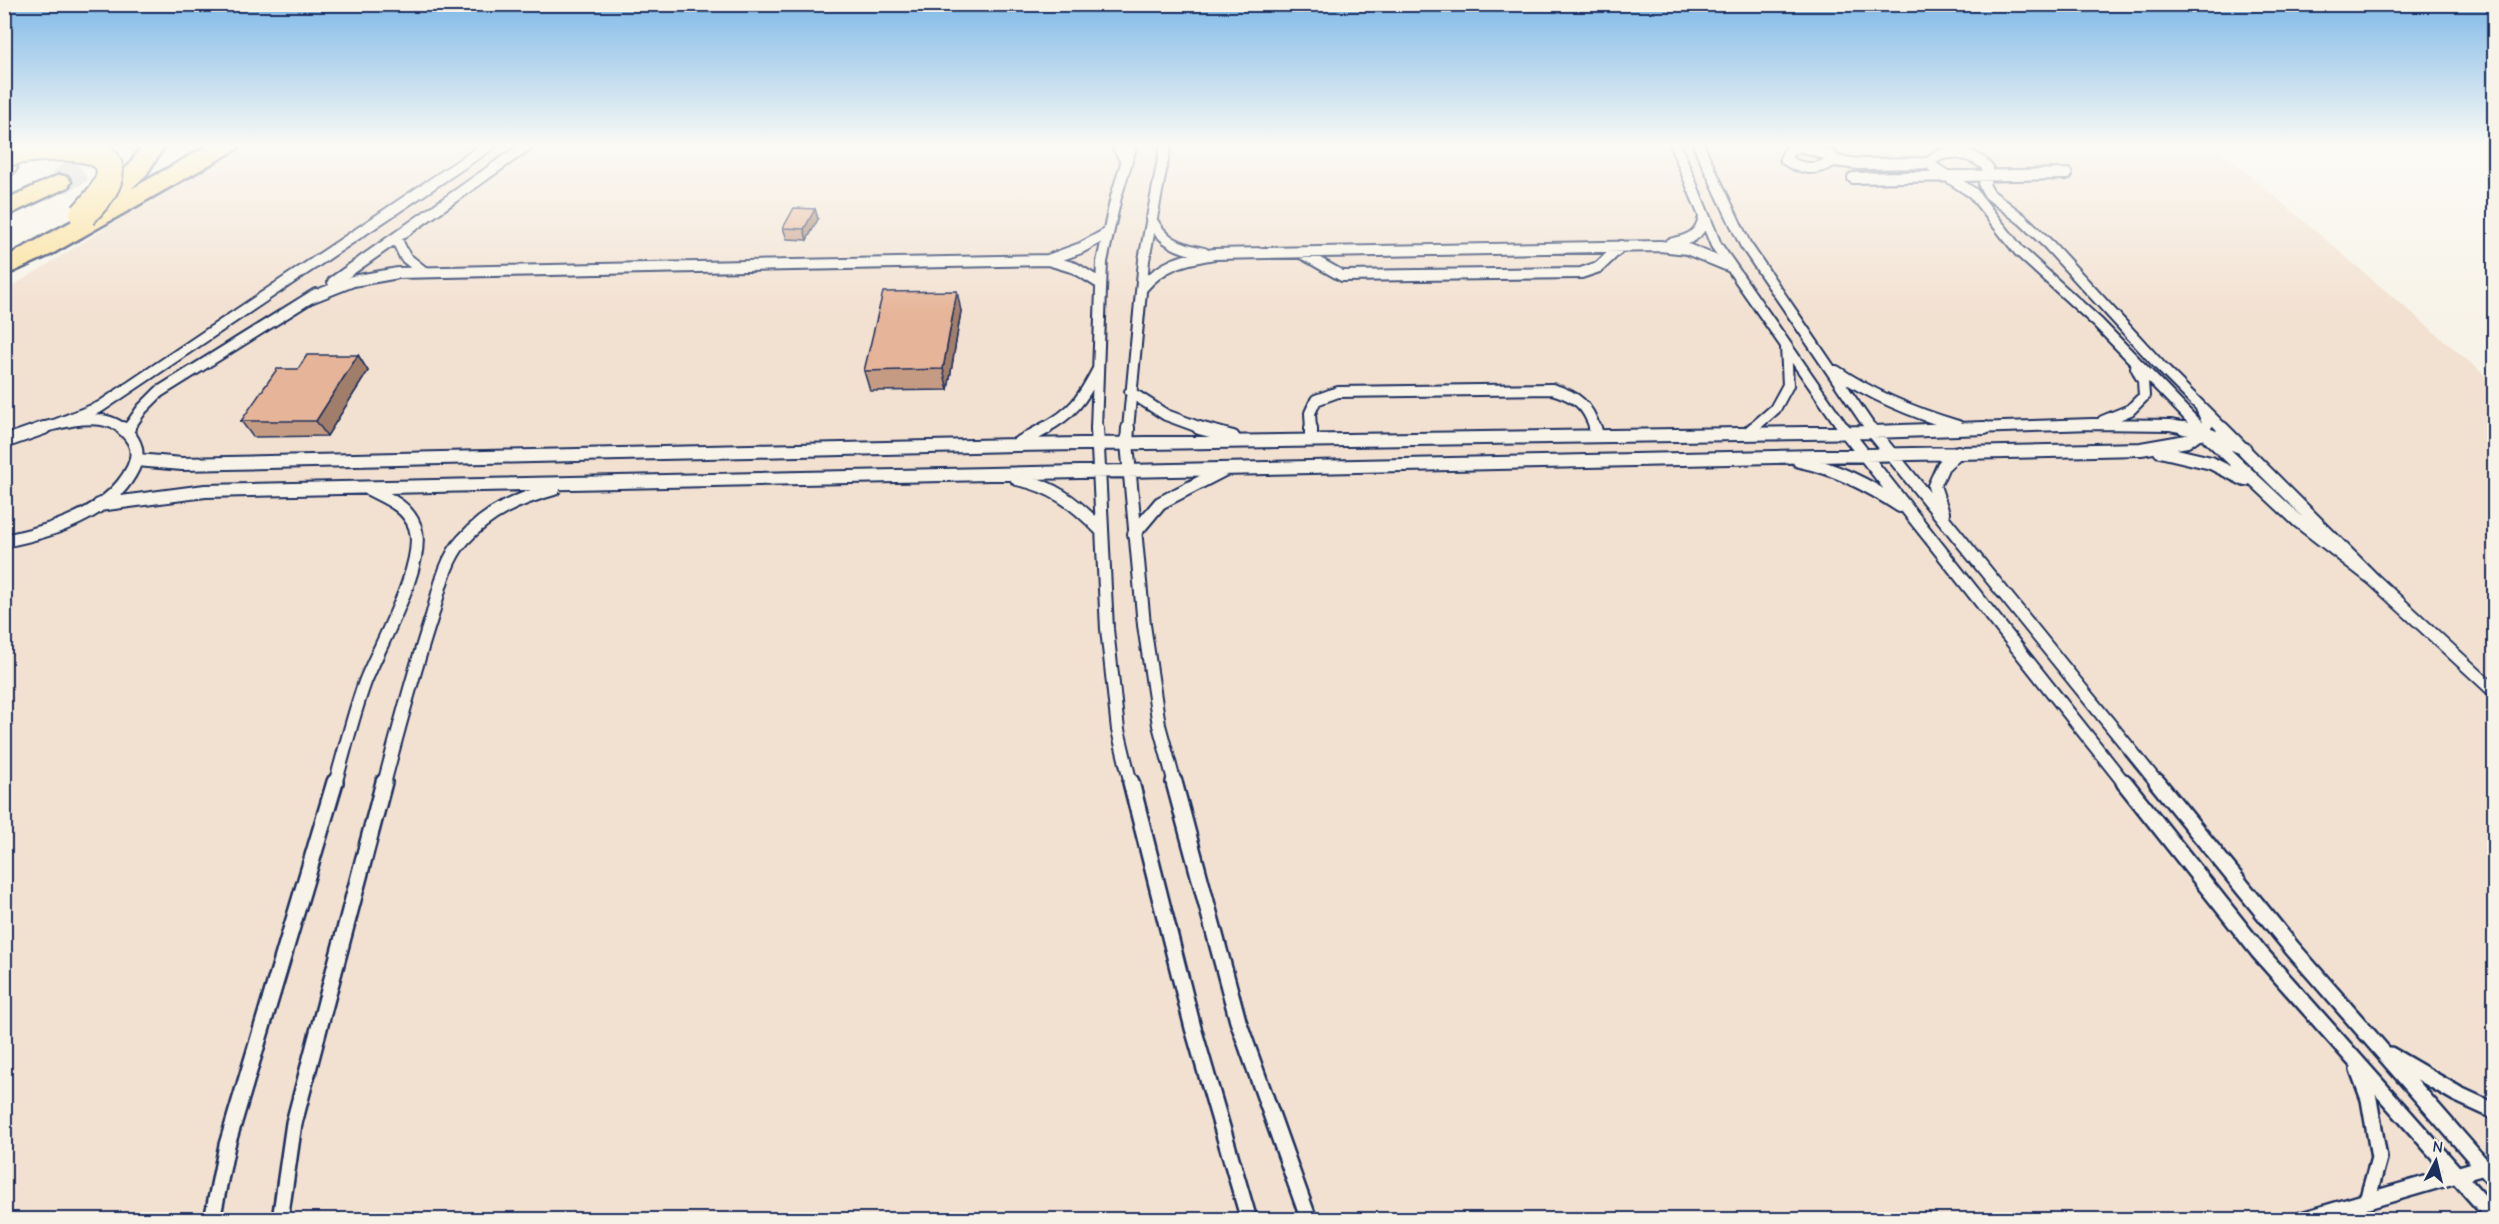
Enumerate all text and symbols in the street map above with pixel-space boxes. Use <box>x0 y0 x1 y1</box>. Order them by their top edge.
north arrow <box>2406 1131 2466 1191</box>
text: N <box>2431 1138 2444 1157</box>

